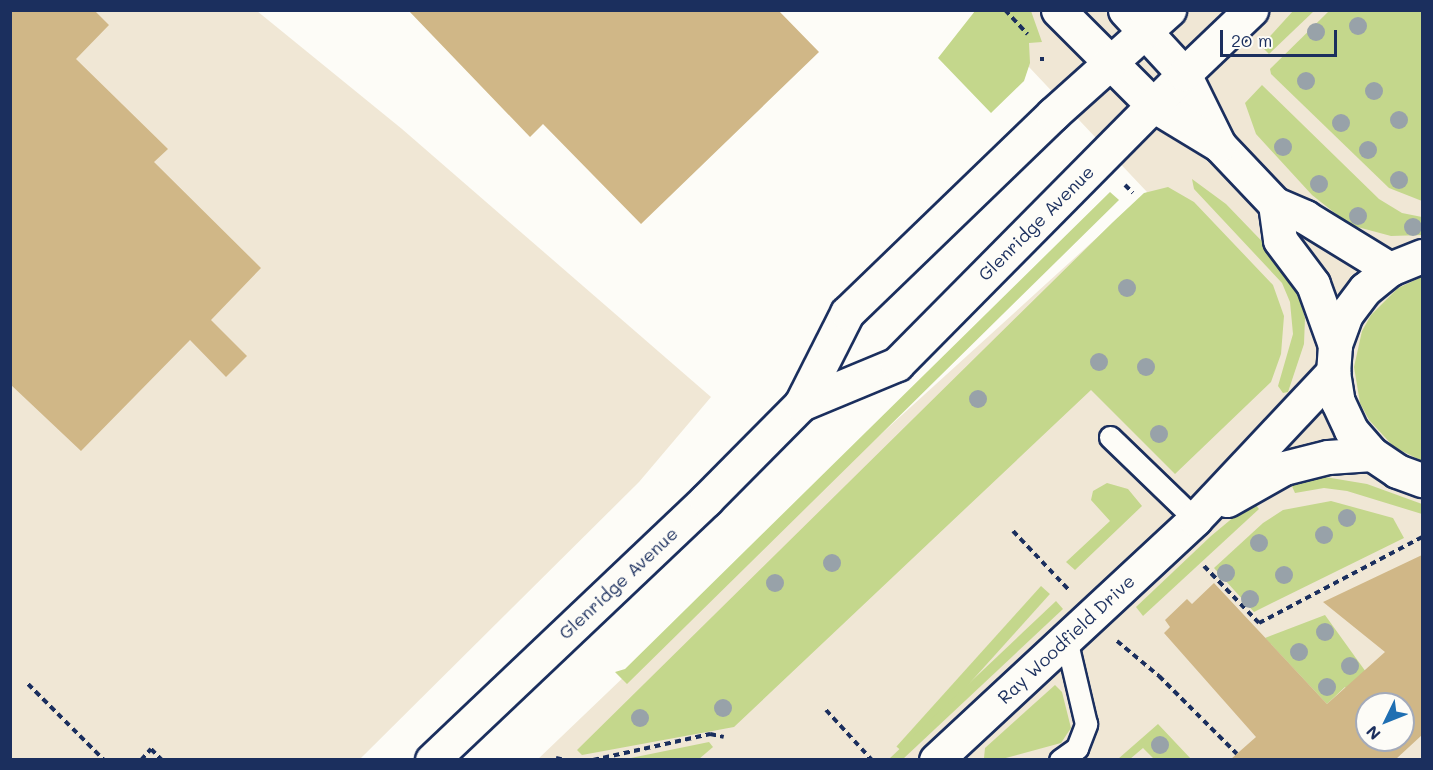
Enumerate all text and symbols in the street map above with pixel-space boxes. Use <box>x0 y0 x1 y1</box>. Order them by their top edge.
scale bar <box>1223 18 1340 56</box>
text: 20 m <box>1231 28 1272 52</box>
street label: Glenridge Avenue <box>974 161 1098 285</box>
street label: Glenridge Avenue <box>554 522 682 644</box>
street label: Ray Woodfield Drive <box>993 570 1139 708</box>
north arrow <box>1355 692 1415 752</box>
text: N <box>1361 722 1385 745</box>

